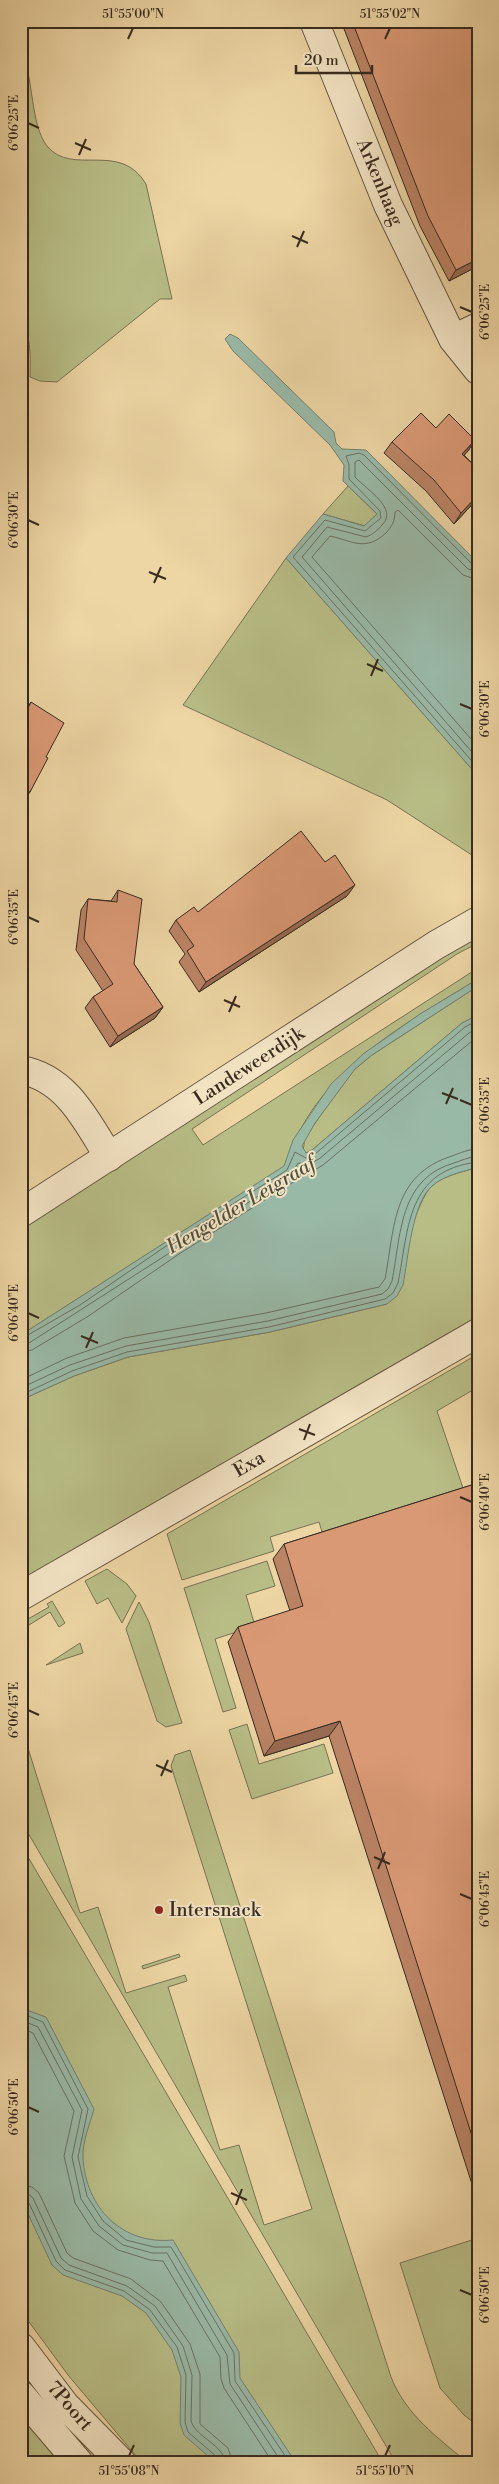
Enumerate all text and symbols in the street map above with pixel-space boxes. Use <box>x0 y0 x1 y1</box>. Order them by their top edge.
text: 51°55'00"N <box>102 7 164 22</box>
text: 51°55'02"N <box>360 7 420 22</box>
scale bar <box>296 42 373 74</box>
text: 20 m <box>304 51 339 70</box>
text: 6°06'25"E <box>7 95 22 151</box>
street label: Arkenhaag <box>351 134 409 229</box>
text: 6°06'25"E <box>478 284 493 340</box>
text: 6°06'30"E <box>7 491 22 549</box>
text: 6°06'30"E <box>478 680 493 738</box>
text: 6°06'35"E <box>7 889 22 945</box>
street label: Landeweerdijk <box>189 1021 310 1111</box>
text: 6°06'35"E <box>478 1077 493 1133</box>
water label: Hengelder Leigraaf <box>161 1149 324 1261</box>
text: 6°06'40"E <box>7 1284 22 1342</box>
street label: Exa <box>229 1445 270 1483</box>
text: 6°06'40"E <box>478 1473 493 1531</box>
text: 6°06'45"E <box>7 1682 22 1738</box>
text: 6°06'45"E <box>478 1871 493 1927</box>
place label: Intersnack <box>169 1898 262 1922</box>
marker: Intersnack <box>153 1904 165 1916</box>
text: 6°06'50"E <box>7 2078 22 2136</box>
text: 6°06'50"E <box>478 2266 493 2324</box>
street label: 7Poort <box>42 2376 98 2436</box>
text: 51°55'08"N <box>98 2464 160 2479</box>
text: 51°55'10"N <box>356 2464 414 2479</box>

